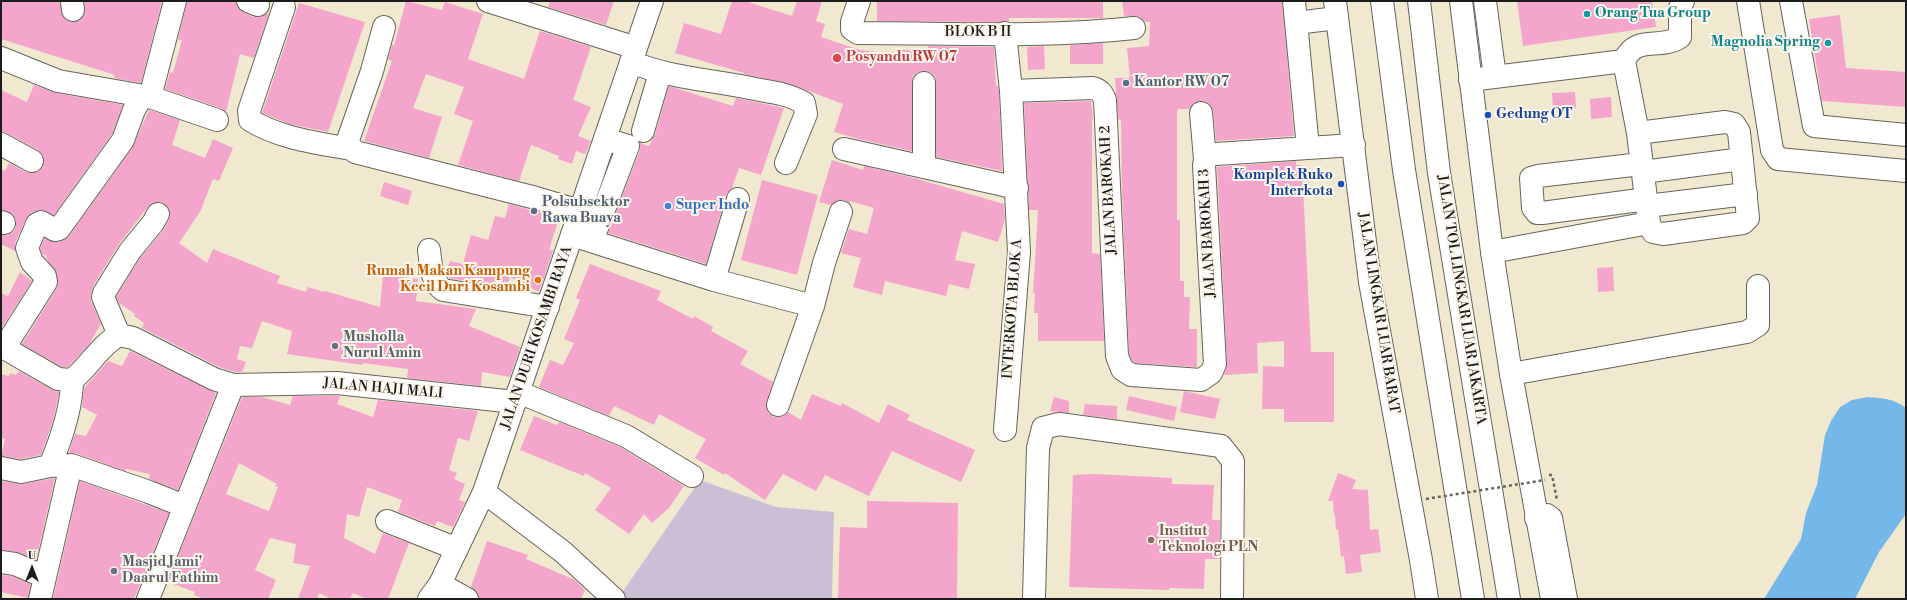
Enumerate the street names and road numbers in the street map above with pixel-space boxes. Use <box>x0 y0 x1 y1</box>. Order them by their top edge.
street label: BLOK B II <box>945 25 1011 41</box>
street label: JALAN BAROKAH 2 <box>1097 125 1121 255</box>
street label: JALAN BAROKAH 3 <box>1196 168 1220 298</box>
street label: JALAN TOL LINGKAR LUAR JAKARTA <box>1433 174 1489 426</box>
street label: JALAN LINGKAR LUAR BARAT <box>1354 211 1402 415</box>
street label: INTERKOTA BLOK A <box>1000 238 1026 380</box>
street label: JALAN DURI KOSAMBI RAYA <box>498 244 576 432</box>
street label: JALAN HAJI MALI <box>322 375 444 403</box>

